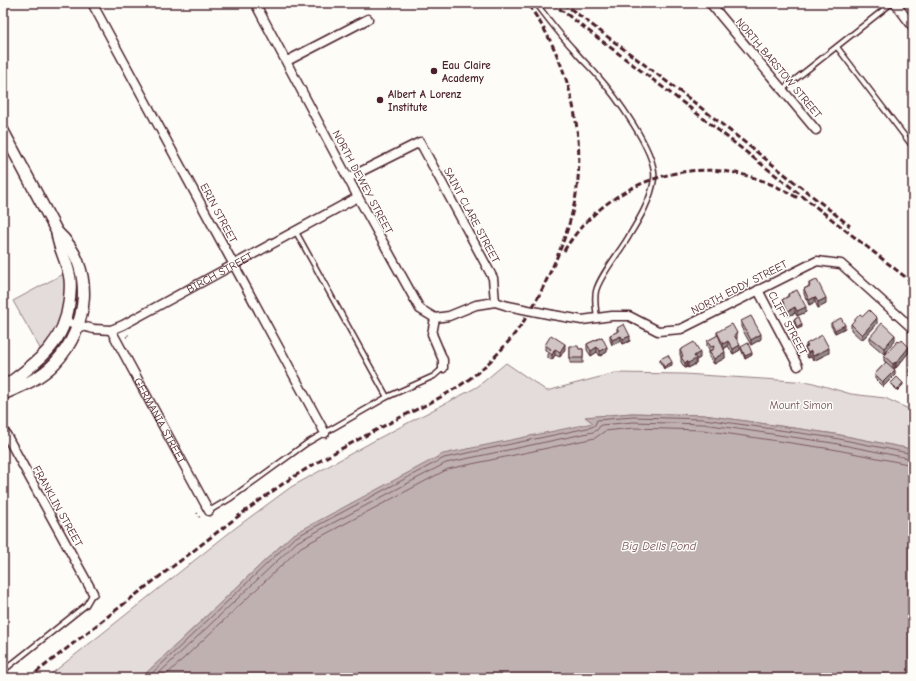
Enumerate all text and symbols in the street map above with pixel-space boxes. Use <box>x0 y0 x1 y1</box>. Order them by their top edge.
street label: NORTH BARSTOW STREET <box>733 16 824 121</box>
place label: Eau Claire Academy <box>442 59 491 85</box>
marker: Eau Claire Academy <box>429 66 439 76</box>
place label: Albert A Lorenz Institute <box>388 88 462 114</box>
marker: Albert A Lorenz Institute <box>375 95 385 105</box>
street label: NORTH DEWEY STREET <box>330 128 396 237</box>
street label: SAINT CLARE STREET <box>441 165 502 265</box>
street label: ERIN STREET <box>197 181 240 246</box>
street label: BIRCH STREET <box>185 249 256 296</box>
street label: NORTH EDDY STREET <box>689 257 790 317</box>
street label: CLIFF STREET <box>765 289 810 358</box>
street label: GERMANIA STREET <box>131 376 188 466</box>
park label: Mount Simon <box>769 399 833 412</box>
street label: FRANKLIN STREET <box>30 463 85 549</box>
water label: Big Dells Pond <box>622 539 697 553</box>

